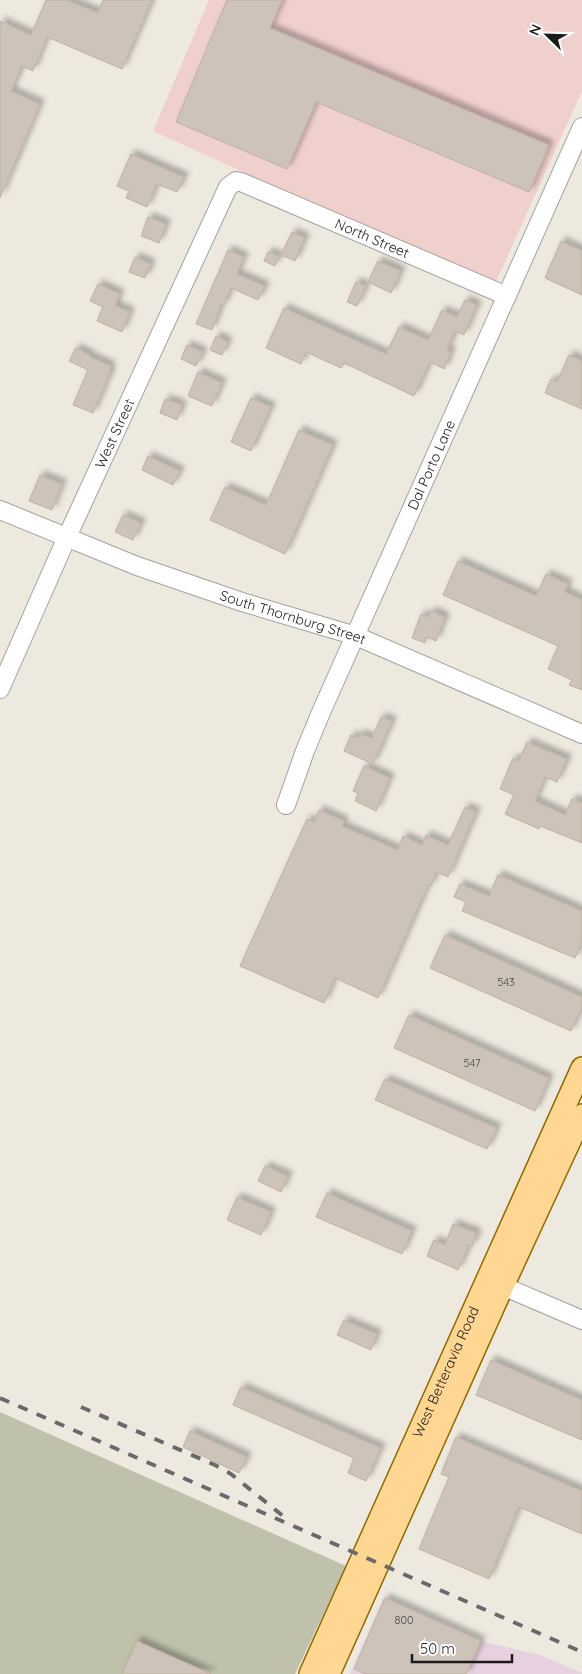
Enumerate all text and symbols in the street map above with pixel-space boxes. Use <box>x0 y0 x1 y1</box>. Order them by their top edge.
north arrow <box>522 10 572 60</box>
text: N <box>525 22 545 38</box>
street label: North Street <box>332 214 412 262</box>
street label: West Street <box>91 396 138 471</box>
street label: Dal Porto Lane <box>403 417 459 513</box>
street label: South Thornburg Street <box>217 586 369 648</box>
house number: 543 <box>497 975 515 989</box>
house number: 547 <box>463 1056 481 1070</box>
street label: West Betteravia Road <box>408 1304 483 1440</box>
house number: 800 <box>394 1613 414 1627</box>
scale bar <box>412 1632 512 1664</box>
text: 50 m <box>420 1639 455 1658</box>

